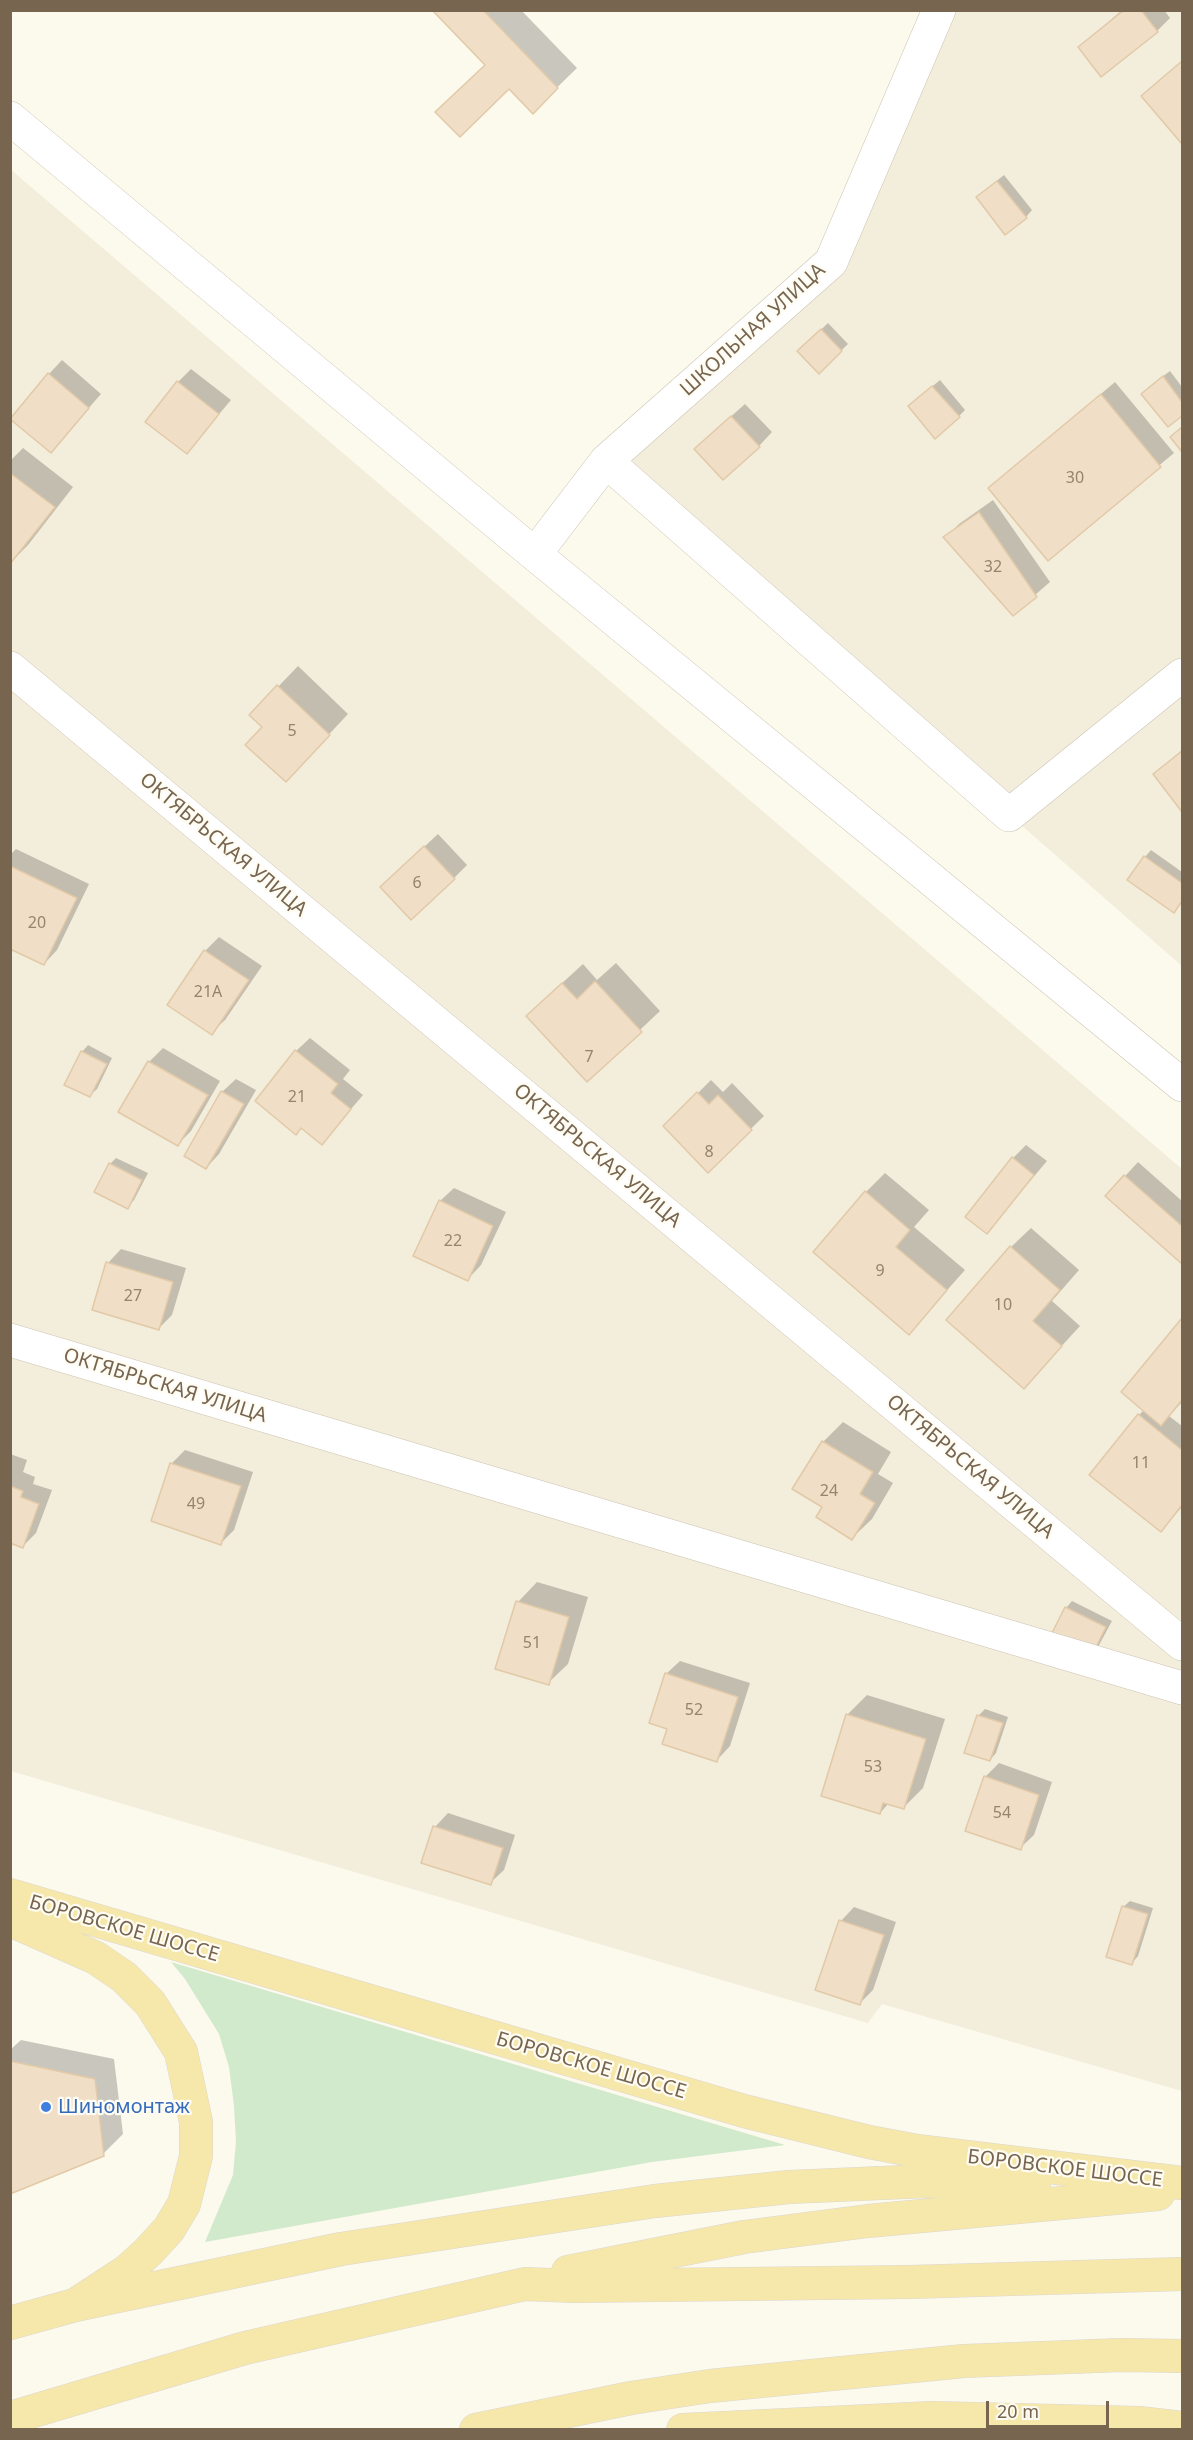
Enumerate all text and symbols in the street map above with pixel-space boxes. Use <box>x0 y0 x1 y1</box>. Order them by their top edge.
street label: ШКОЛЬНАЯ УЛИЦА <box>676 259 830 401</box>
house number: 30 <box>1066 468 1084 488</box>
house number: 32 <box>984 557 1002 577</box>
house number: 5 <box>287 721 297 741</box>
street label: ОКТЯБРЬСКАЯ УЛИЦА <box>134 768 312 922</box>
house number: 6 <box>412 873 422 893</box>
house number: 20 <box>28 913 46 933</box>
house number: 21А <box>194 982 222 1002</box>
house number: 7 <box>584 1047 594 1067</box>
street label: ОКТЯБРЬСКАЯ УЛИЦА <box>508 1079 686 1233</box>
house number: 21 <box>288 1087 306 1107</box>
house number: 8 <box>704 1142 714 1162</box>
house number: 22 <box>444 1231 462 1251</box>
house number: 9 <box>875 1261 885 1281</box>
house number: 27 <box>124 1286 142 1306</box>
house number: 10 <box>994 1295 1012 1315</box>
street label: ОКТЯБРЬСКАЯ УЛИЦА <box>60 1344 270 1428</box>
street label: ОКТЯБРЬСКАЯ УЛИЦА <box>881 1390 1059 1544</box>
house number: 11 <box>1132 1453 1150 1473</box>
house number: 24 <box>820 1481 838 1501</box>
house number: 49 <box>187 1494 205 1514</box>
house number: 51 <box>523 1633 541 1653</box>
house number: 52 <box>685 1700 703 1720</box>
house number: 53 <box>864 1757 882 1777</box>
house number: 54 <box>993 1803 1011 1823</box>
street label: БОРОВСКОЕ ШОССЕ <box>26 1890 222 1968</box>
street label: БОРОВСКОЕ ШОССЕ <box>493 2027 689 2105</box>
place label: Шиномонтаж <box>58 2095 190 2119</box>
marker: Шиномонтаж <box>39 2100 53 2114</box>
street label: БОРОВСКОЕ ШОССЕ <box>966 2145 1164 2193</box>
scale bar <box>989 2389 1112 2427</box>
text: 20 m <box>997 2399 1039 2423</box>

